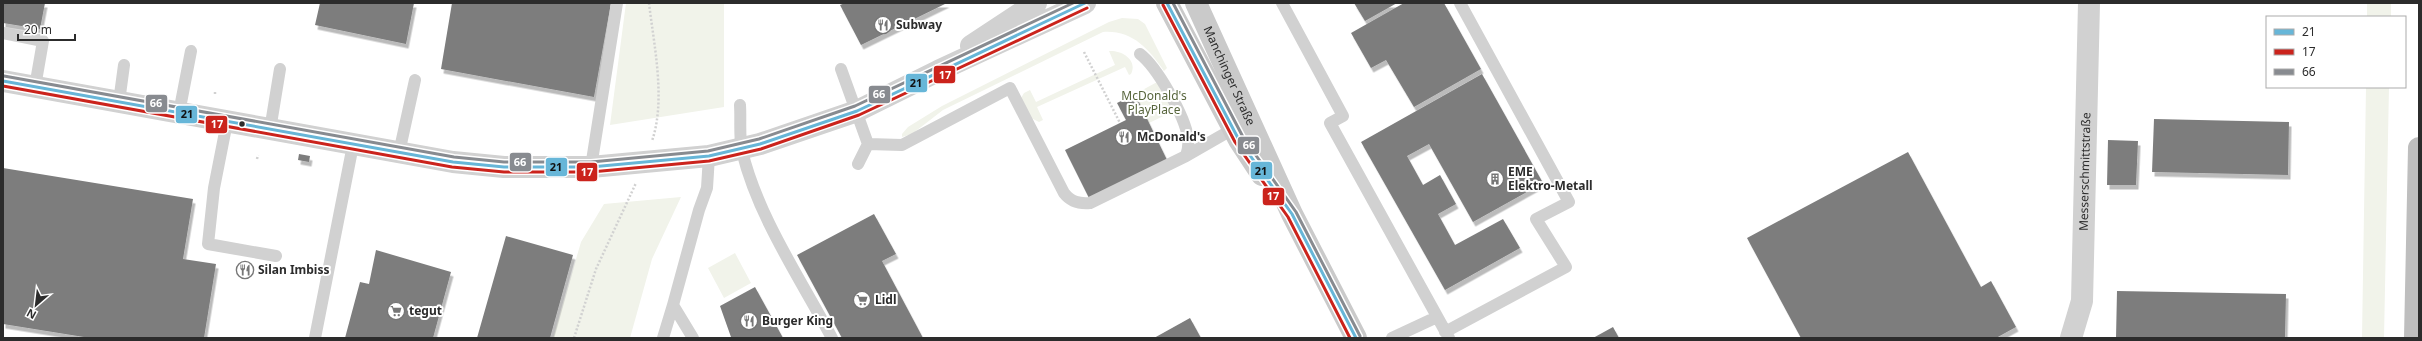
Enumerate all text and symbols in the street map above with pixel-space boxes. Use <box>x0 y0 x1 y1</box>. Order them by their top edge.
restaurant icon: Subway <box>873 15 893 35</box>
scale bar <box>18 16 75 42</box>
place label: Subway <box>896 16 942 33</box>
legend <box>2266 16 2406 88</box>
text: 20 m <box>24 21 52 38</box>
street label: Manchinger Straße <box>1200 23 1260 128</box>
text: 21 <box>2302 23 2316 40</box>
text: 17 <box>2302 43 2316 60</box>
text: 66 <box>2302 63 2316 80</box>
line badge: 17 <box>933 65 956 84</box>
text: 17 <box>939 67 951 82</box>
line badge: 21 <box>905 73 928 93</box>
text: 21 <box>910 75 922 90</box>
line badge: 66 <box>868 85 891 104</box>
text: 66 <box>873 86 885 101</box>
park label: McDonald's PlayPlace <box>1121 87 1187 118</box>
line badge: 66 <box>145 94 168 113</box>
text: 66 <box>150 95 162 110</box>
line badge: 21 <box>175 105 198 124</box>
text: 21 <box>181 106 193 121</box>
street label: Messerschmittstraße <box>2075 112 2094 231</box>
line badge: 17 <box>205 115 228 134</box>
text: 17 <box>211 116 223 131</box>
unlabelled marker <box>237 119 247 129</box>
restaurant icon: McDonald's <box>1114 127 1134 147</box>
place label: McDonald's <box>1137 128 1206 145</box>
line badge: 66 <box>1237 136 1260 155</box>
text: 66 <box>1243 137 1255 152</box>
line badge: 66 <box>509 152 532 172</box>
text: 66 <box>514 154 526 169</box>
line badge: 21 <box>545 157 568 177</box>
text: 21 <box>550 159 562 174</box>
line badge: 21 <box>1250 161 1273 180</box>
line badge: 17 <box>576 162 598 182</box>
text: 21 <box>1255 163 1267 178</box>
place label: EME Elektro-Metall <box>1508 163 1593 194</box>
text: 17 <box>581 164 593 179</box>
building icon: EME Elektro-Metall <box>1485 169 1505 189</box>
line badge: 17 <box>1262 187 1285 206</box>
text: 17 <box>1267 188 1279 203</box>
restaurant icon: Silan Imbiss <box>235 260 255 280</box>
place label: Silan Imbiss <box>258 261 329 278</box>
north arrow <box>16 285 56 325</box>
supermarket icon: Lidl <box>852 290 872 310</box>
place label: Lidl <box>875 291 896 308</box>
supermarket icon: tegut <box>386 301 406 321</box>
place label: tegut <box>409 302 442 319</box>
text: N <box>24 306 39 323</box>
restaurant icon: Burger King <box>739 311 759 331</box>
place label: Burger King <box>762 312 833 329</box>

